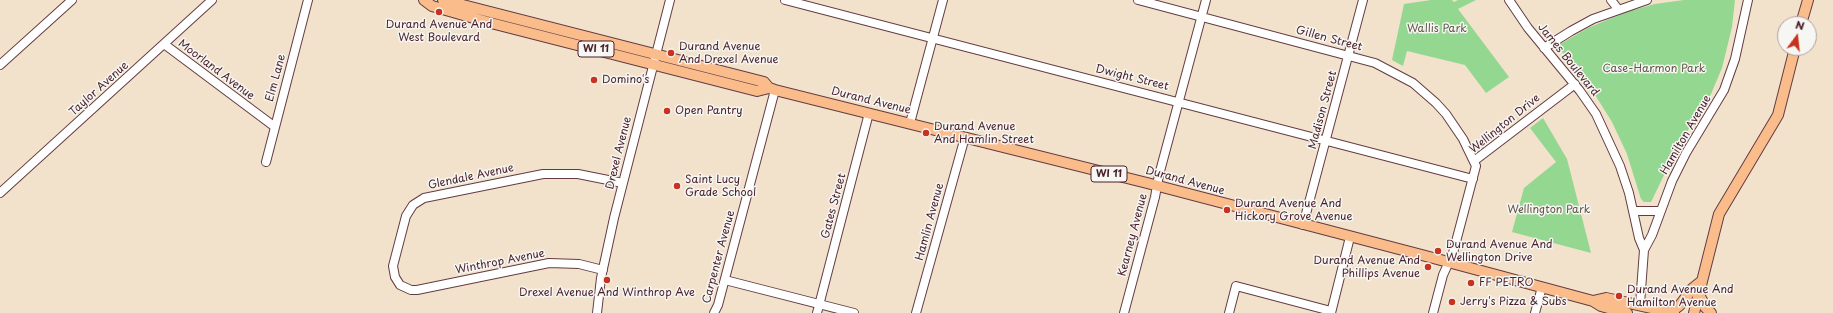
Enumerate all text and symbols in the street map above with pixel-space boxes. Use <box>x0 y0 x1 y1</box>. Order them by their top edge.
marker: Durand Avenue And West Boulevard <box>434 7 444 17</box>
north arrow <box>1777 16 1817 56</box>
text: N <box>1794 16 1806 34</box>
place label: Durand Avenue And West Boulevard <box>386 18 492 44</box>
street label: James Boulevard <box>1535 21 1601 99</box>
park label: Wallis Park <box>1407 22 1467 36</box>
street label: Gillen Street <box>1294 24 1364 54</box>
street label: Moorland Avenue <box>175 37 257 103</box>
place label: Durand Avenue And Drexel Avenue <box>679 40 779 66</box>
road number: WI 11 <box>578 41 614 57</box>
marker: Durand Avenue And Drexel Avenue <box>666 48 676 58</box>
street label: Elm Lane <box>263 53 289 103</box>
street label: Taylor Avenue <box>67 59 131 119</box>
park label: Case-Harmon Park <box>1603 62 1705 76</box>
street label: Dwight Street <box>1094 63 1170 93</box>
street label: Madison Street <box>1306 69 1340 151</box>
place label: Domino's <box>602 73 649 87</box>
marker: Domino's <box>589 75 599 85</box>
street label: Durand Avenue <box>830 85 912 117</box>
street label: Wellington Drive <box>1467 92 1543 156</box>
street label: Hamilton Avenue <box>1658 93 1714 177</box>
place label: Open Pantry <box>675 104 743 118</box>
marker: Open Pantry <box>662 106 672 116</box>
street label: Drexel Avenue <box>604 115 634 191</box>
place label: Durand Avenue And Hamlin Street <box>934 120 1034 146</box>
marker: Durand Avenue And Hamlin Street <box>921 128 931 138</box>
street label: Glendale Avenue <box>427 161 515 193</box>
street label: Durand Avenue <box>1144 164 1226 198</box>
road number: WI 11 <box>1091 166 1127 182</box>
street label: Gates Street <box>819 172 849 240</box>
place label: Saint Lucy Grade School <box>685 173 756 199</box>
marker: Saint Lucy Grade School <box>672 181 682 191</box>
street label: Hamlin Avenue <box>913 182 947 262</box>
street label: Kearney Avenue <box>1116 192 1150 278</box>
place label: Durand Avenue And Hickory Grove Avenue <box>1235 197 1352 223</box>
park label: Wellington Park <box>1507 203 1591 217</box>
marker: Durand Avenue And Hickory Grove Avenue <box>1222 205 1232 215</box>
street label: Carpenter Avenue <box>700 209 738 305</box>
place label: Durand Avenue And Wellington Drive <box>1446 238 1552 264</box>
marker: Durand Avenue And Wellington Drive <box>1433 246 1443 256</box>
street label: Winthrop Avenue <box>454 247 546 277</box>
place label: Durand Avenue And Phillips Avenue <box>1314 254 1420 280</box>
marker: Durand Avenue And Phillips Avenue <box>1423 262 1433 272</box>
marker: Drexel Avenue And Winthrop Ave <box>602 275 612 285</box>
place label: FF PETRO <box>1479 276 1534 290</box>
marker: FF PETRO <box>1466 278 1476 288</box>
place label: Durand Avenue And Hamilton Avenue <box>1627 283 1733 309</box>
place label: Drexel Avenue And Winthrop Ave <box>519 286 695 300</box>
marker: Durand Avenue And Hamilton Avenue <box>1614 291 1624 301</box>
place label: Jerry's Pizza & Subs <box>1460 295 1567 309</box>
marker: Jerry's Pizza & Subs <box>1447 297 1457 307</box>

